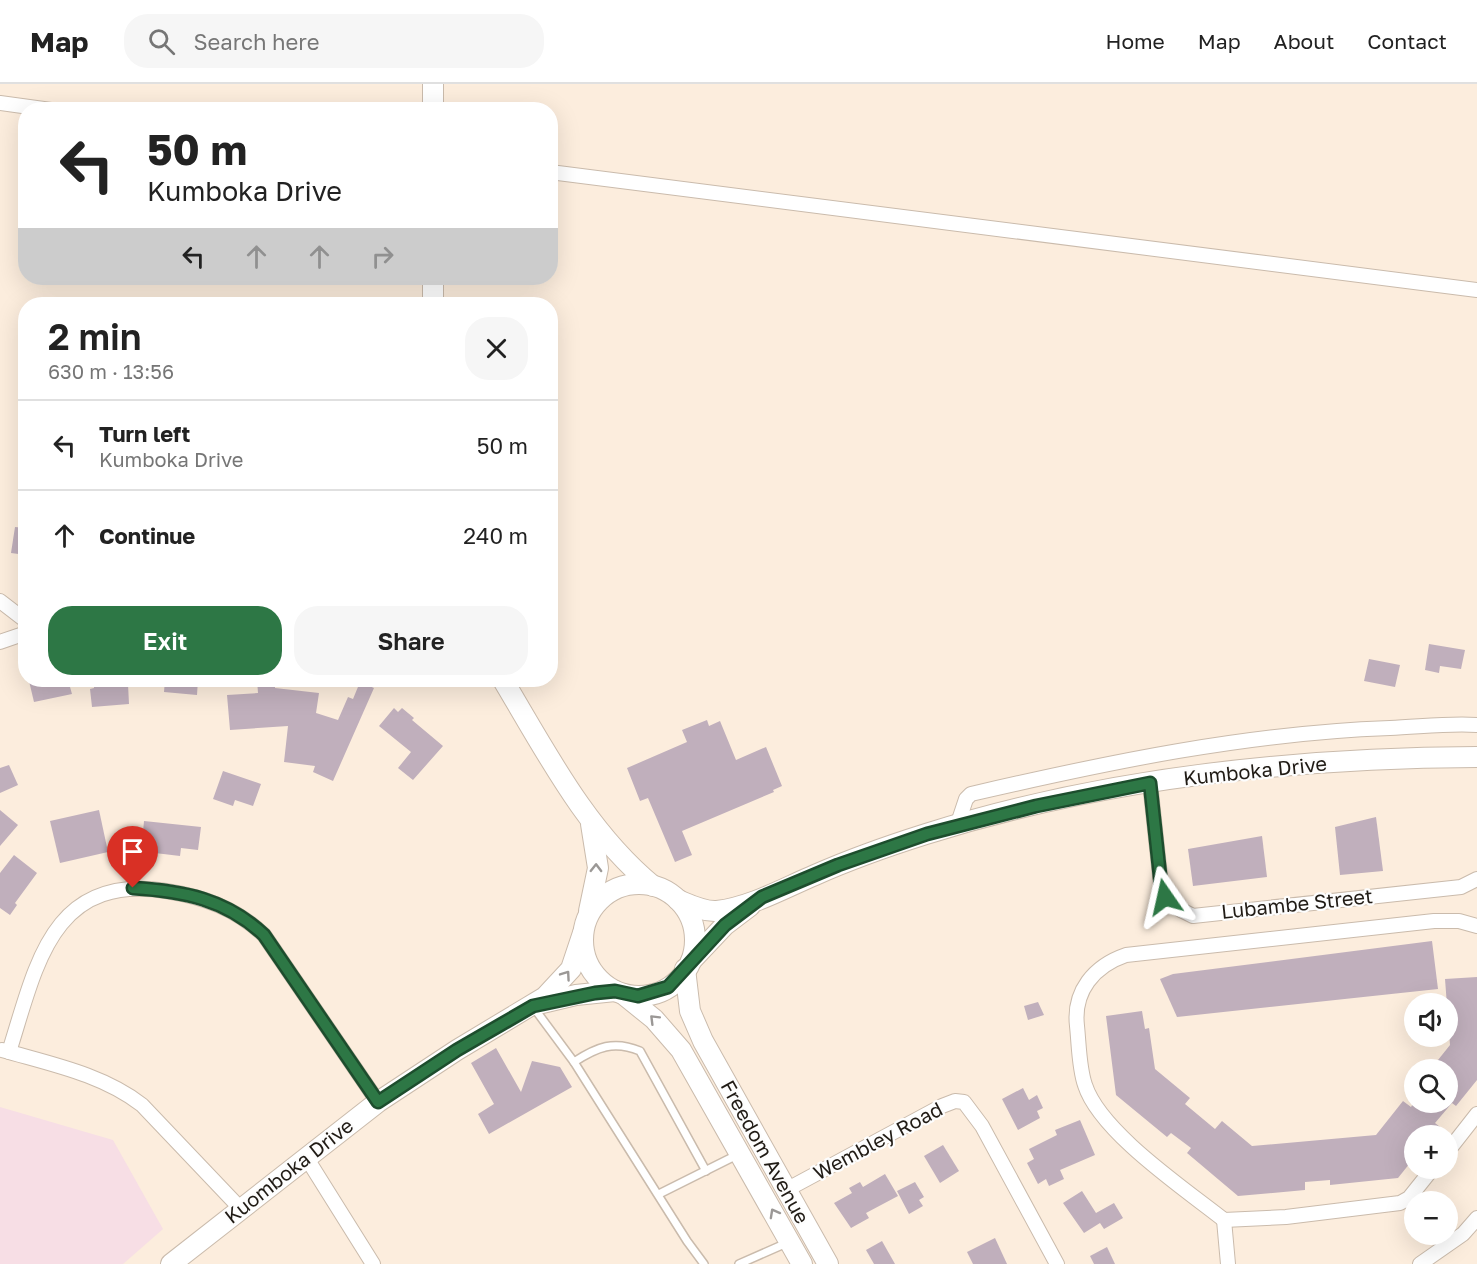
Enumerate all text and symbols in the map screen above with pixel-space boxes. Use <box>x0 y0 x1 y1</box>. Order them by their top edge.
search box <box>124 14 544 68</box>
text: Map <box>30 25 88 58</box>
icon: search <box>145 25 178 58</box>
text: Search here <box>193 28 319 55</box>
text: Home <box>1105 28 1165 54</box>
text: Map <box>1198 28 1241 54</box>
text: About <box>1274 28 1334 54</box>
text: Contact <box>1367 28 1447 54</box>
text: 50 m <box>147 124 247 174</box>
icon: left <box>48 126 126 204</box>
text: Kumboka Drive <box>147 175 342 207</box>
icon: left <box>177 240 210 273</box>
icon: ahead <box>240 240 273 273</box>
icon: ahead <box>303 240 336 273</box>
icon: right <box>366 240 399 273</box>
text: 2 min <box>48 315 142 358</box>
button: close <box>465 317 528 380</box>
text: 630 m · 13:56 <box>48 359 174 383</box>
text: Turn left <box>99 420 190 447</box>
icon: left <box>48 429 81 462</box>
text: 50 m <box>477 432 528 459</box>
text: Kumboka Drive <box>99 447 243 471</box>
icon: ahead <box>48 519 81 552</box>
text: Continue <box>99 522 195 549</box>
text: 240 m <box>463 522 528 549</box>
button: Exit <box>48 606 282 675</box>
button: Share <box>294 606 528 675</box>
street label: Kumboka Drive <box>1182 751 1328 789</box>
pin <box>107 826 158 888</box>
icon: arrive <box>116 835 149 868</box>
one-way arrow <box>590 863 603 872</box>
position arrow <box>1133 865 1197 929</box>
street label: Lubambe Street <box>1220 883 1374 923</box>
one-way arrow <box>559 970 570 981</box>
map controls <box>1404 993 1458 1245</box>
button: sound <box>1404 993 1458 1047</box>
one-way arrow <box>651 1016 662 1027</box>
button: search <box>1404 1059 1458 1113</box>
street label: Freedom Avenue <box>717 1076 815 1227</box>
street label: Wembley Road <box>809 1096 946 1184</box>
street label: Kuomboka Drive <box>219 1113 357 1228</box>
button: + <box>1404 1125 1458 1179</box>
button: − <box>1404 1191 1458 1245</box>
one-way arrow <box>769 1209 781 1219</box>

